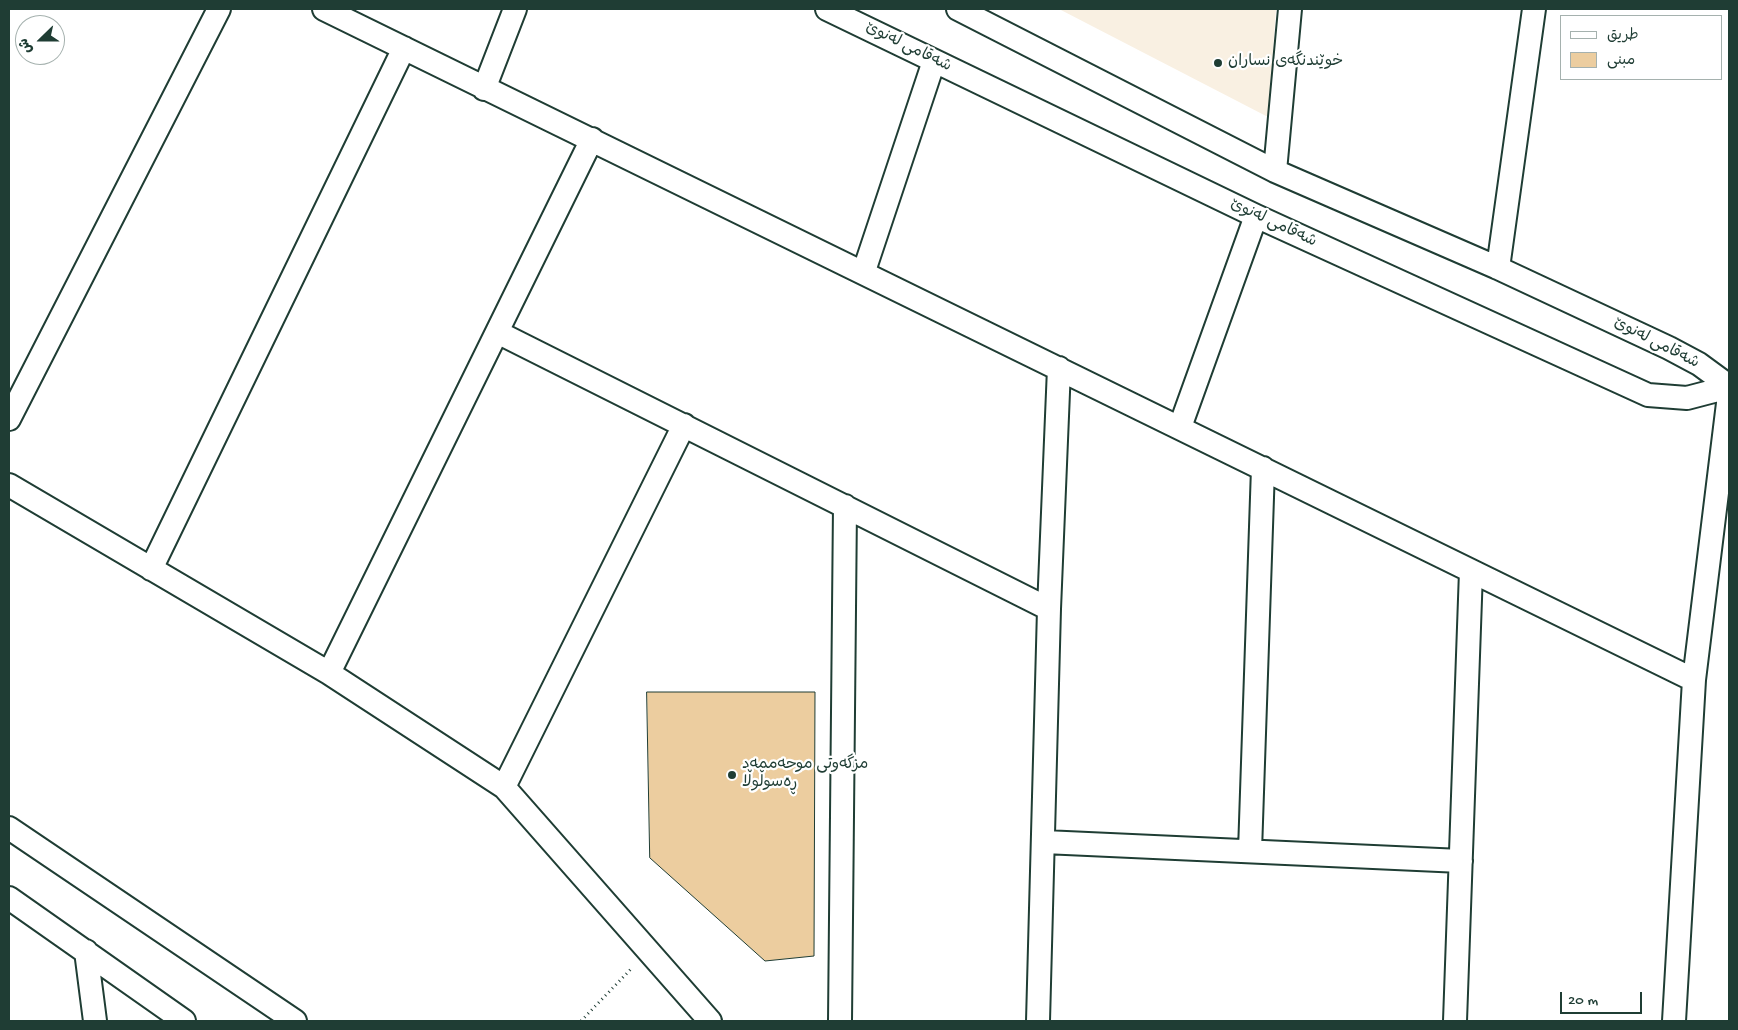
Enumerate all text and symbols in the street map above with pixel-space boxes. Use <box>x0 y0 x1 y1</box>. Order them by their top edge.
north arrow <box>15 15 65 65</box>
legend <box>1560 15 1723 80</box>
street label: شەقامی لەنوێ <box>862 19 954 77</box>
text: طريق <box>1607 27 1639 45</box>
text: ش <box>16 35 37 56</box>
text: مبنى <box>1607 52 1635 70</box>
place label: خوێندنگەی نساران <box>1228 53 1343 73</box>
marker: خوێندنگەی نساران <box>1212 57 1224 69</box>
street label: شەقامی لەنوێ <box>1227 196 1319 252</box>
street label: شەقامی لەنوێ <box>1610 314 1702 374</box>
place label: مزگەوتی موحەممەد ڕەسوڵوڵا <box>742 756 868 794</box>
marker: مزگەوتی موحەممەد ڕەسوڵوڵا <box>726 769 738 781</box>
scale bar <box>1563 982 1646 1014</box>
text: 20 m <box>1568 992 1598 1010</box>

